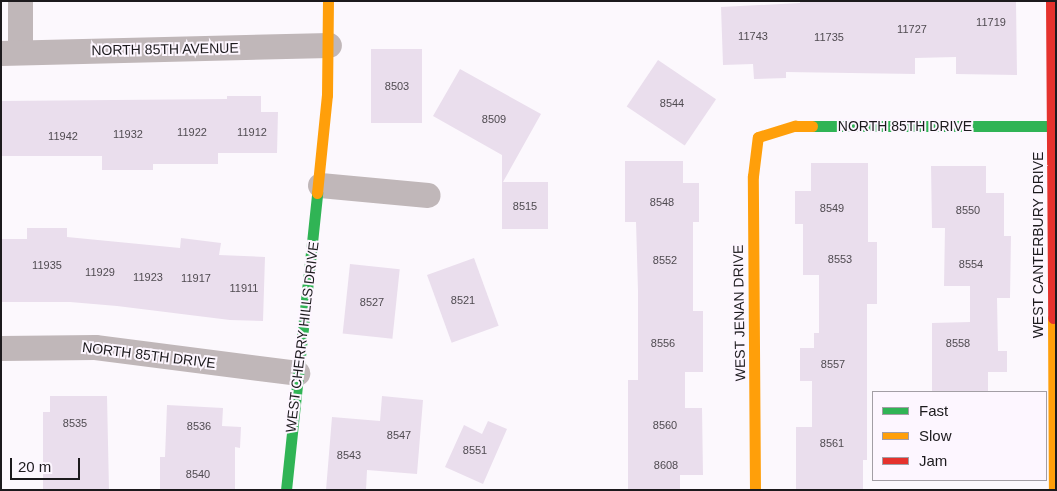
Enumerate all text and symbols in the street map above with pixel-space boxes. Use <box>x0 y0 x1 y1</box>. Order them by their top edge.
house number: 11719 <box>976 15 1006 29</box>
house number: 11727 <box>897 22 927 36</box>
house number: 11743 <box>738 29 768 43</box>
house number: 11735 <box>814 30 844 44</box>
street label: NORTH 85TH AVENUE <box>91 39 239 59</box>
house number: 8503 <box>385 79 409 93</box>
house number: 8544 <box>660 96 684 110</box>
house number: 8509 <box>482 112 506 126</box>
street label: NORTH 85TH DRIVE <box>838 118 972 134</box>
house number: 11922 <box>177 125 207 139</box>
house number: 11912 <box>237 125 267 139</box>
house number: 11932 <box>113 127 143 141</box>
house number: 11942 <box>48 129 78 143</box>
street label: WEST CANTERBURY DRIVE <box>1030 151 1046 339</box>
house number: 8548 <box>650 195 674 209</box>
house number: 8515 <box>513 199 537 213</box>
house number: 8549 <box>820 201 844 215</box>
house number: 8550 <box>956 203 980 217</box>
street label: WEST CHERRY HILLS DRIVE <box>282 240 322 434</box>
street label: WEST JENAN DRIVE <box>729 244 749 382</box>
house number: 8553 <box>828 252 852 266</box>
house number: 8552 <box>653 253 677 267</box>
house number: 8554 <box>959 257 983 271</box>
house number: 11935 <box>32 258 62 272</box>
house number: 11929 <box>85 265 115 279</box>
house number: 11923 <box>133 270 163 284</box>
house number: 11917 <box>181 271 211 285</box>
house number: 11911 <box>230 281 258 295</box>
house number: 8521 <box>451 293 475 307</box>
house number: 8527 <box>360 295 384 309</box>
house number: 8556 <box>651 336 675 350</box>
house number: 8558 <box>946 336 970 350</box>
street label: NORTH 85TH DRIVE <box>81 338 217 372</box>
house number: 8557 <box>821 357 845 371</box>
legend <box>872 391 1047 481</box>
text: Fast <box>919 402 948 419</box>
house number: 8535 <box>63 416 87 430</box>
house number: 8560 <box>653 418 677 432</box>
house number: 8536 <box>187 419 211 433</box>
text: Slow <box>919 427 952 444</box>
house number: 8547 <box>387 428 411 442</box>
house number: 8561 <box>820 436 844 450</box>
house number: 8551 <box>463 443 487 457</box>
scale bar <box>12 448 82 480</box>
house number: 8543 <box>337 448 361 462</box>
text: Jam <box>919 452 947 469</box>
text: 20 m <box>18 458 51 475</box>
house number: 8608 <box>654 458 678 472</box>
house number: 8540 <box>186 467 210 481</box>

